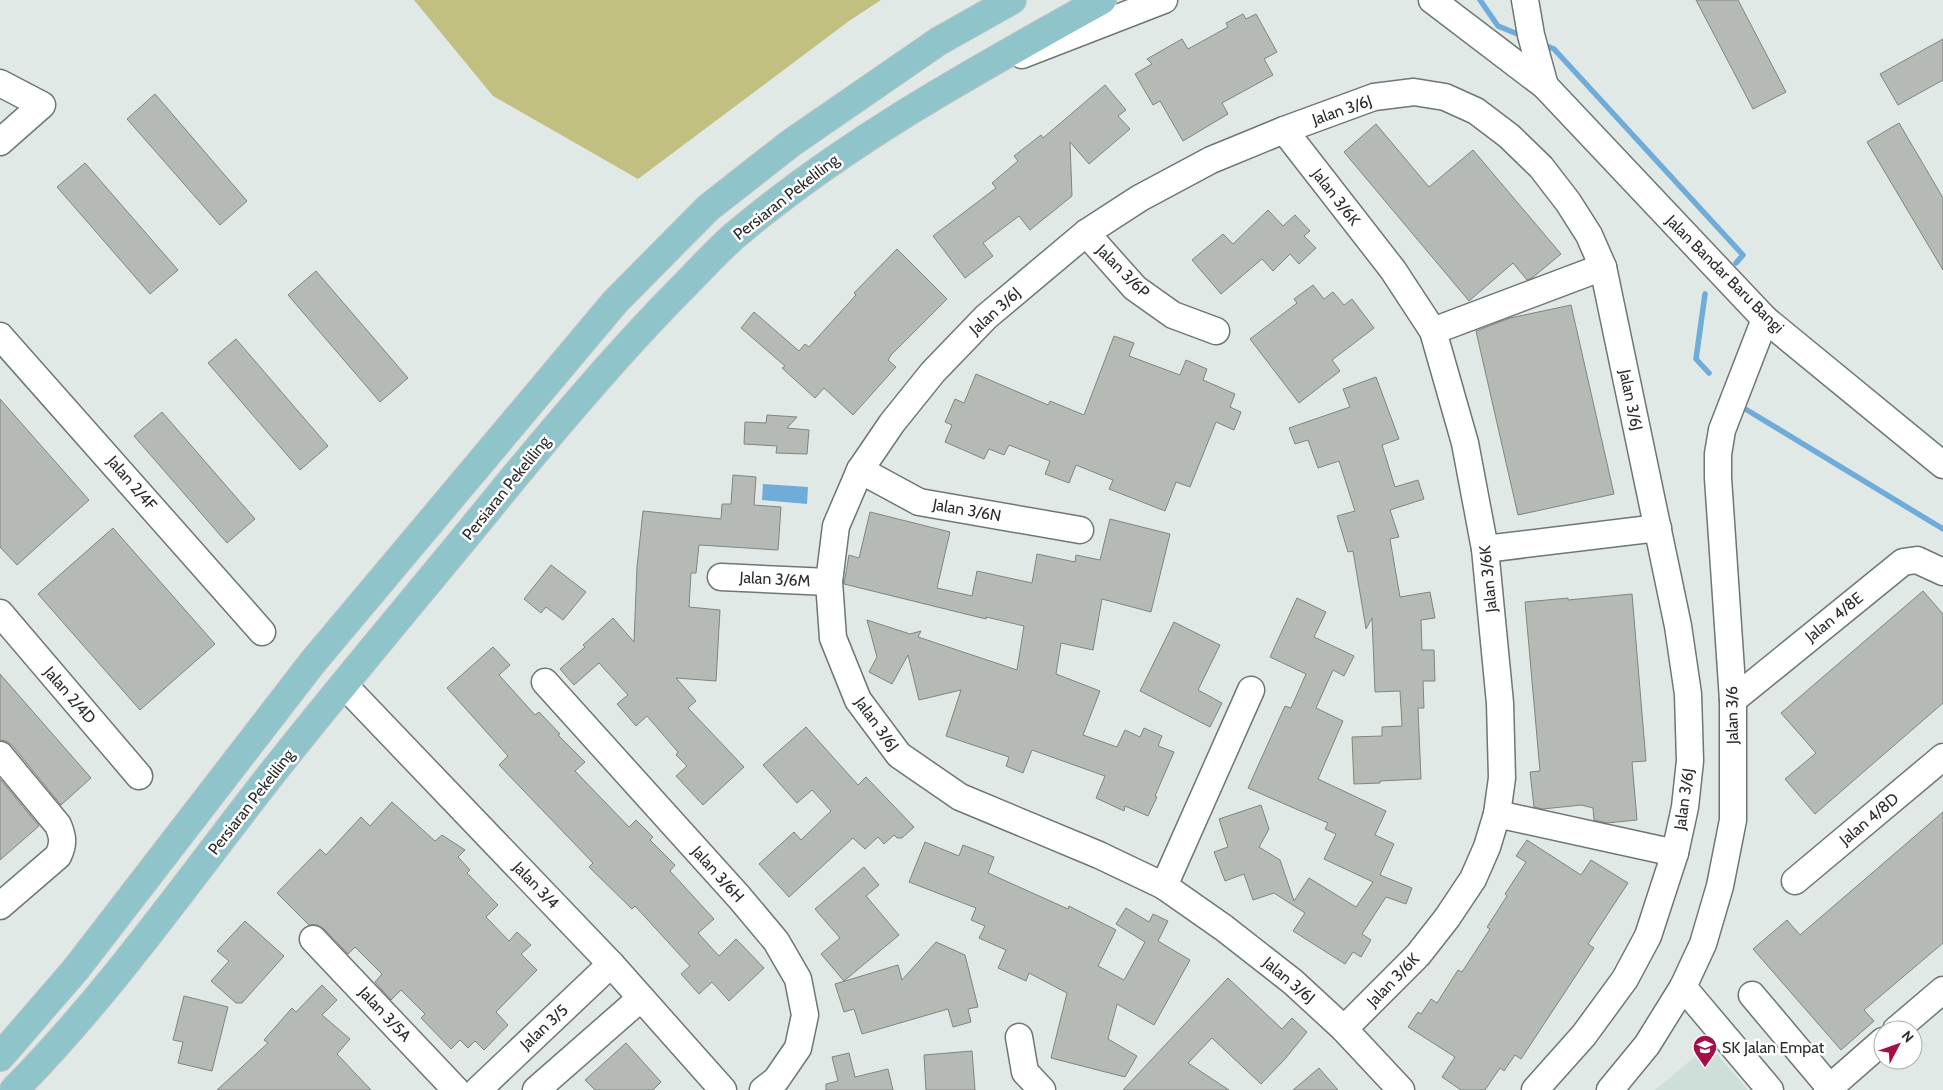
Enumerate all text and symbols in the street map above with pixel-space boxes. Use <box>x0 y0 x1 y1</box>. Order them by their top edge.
street label: Jalan 3/6J <box>1309 91 1374 129</box>
street label: Persiaran Pekeliling <box>730 149 843 244</box>
street label: Jalan 3/6K <box>1307 164 1364 229</box>
street label: Jalan Bandar Baru Bangi <box>1661 210 1788 337</box>
street label: Jalan 3/6P <box>1092 240 1153 301</box>
street label: Jalan 3/6J <box>965 283 1024 340</box>
street label: Jalan 3/6J <box>1615 367 1647 432</box>
street label: Persiaran Pekeliling <box>458 431 554 544</box>
street label: Jalan 2/4F <box>102 451 161 515</box>
street label: Jalan 3/6N <box>930 494 1003 525</box>
street label: Jalan 3/6K <box>1475 545 1501 614</box>
street label: Jalan 3/6M <box>738 568 811 590</box>
street label: Jalan 4/8E <box>1801 588 1867 647</box>
street label: Jalan 2/4D <box>39 662 100 727</box>
street label: Jalan 3/6 <box>1722 686 1742 745</box>
street label: Jalan 3/6J <box>850 692 903 755</box>
street label: Persiaran Pekeliling <box>204 745 299 858</box>
street label: Jalan 3/6J <box>1670 767 1698 832</box>
street label: Jalan 4/8D <box>1835 789 1902 850</box>
street label: Jalan 3/6H <box>687 841 748 906</box>
street label: Jalan 3/4 <box>508 857 563 912</box>
street label: Jalan 3/6K <box>1362 949 1423 1011</box>
street label: Jalan 3/6J <box>1258 952 1319 1007</box>
street label: Jalan 3/5A <box>354 982 415 1045</box>
street label: Jalan 3/5 <box>516 1000 572 1054</box>
north arrow <box>1873 1020 1923 1070</box>
text: N <box>1898 1027 1918 1046</box>
school or university icon: SK Jalan Empat <box>1692 1034 1718 1068</box>
place label: SK Jalan Empat <box>1722 1038 1825 1057</box>

